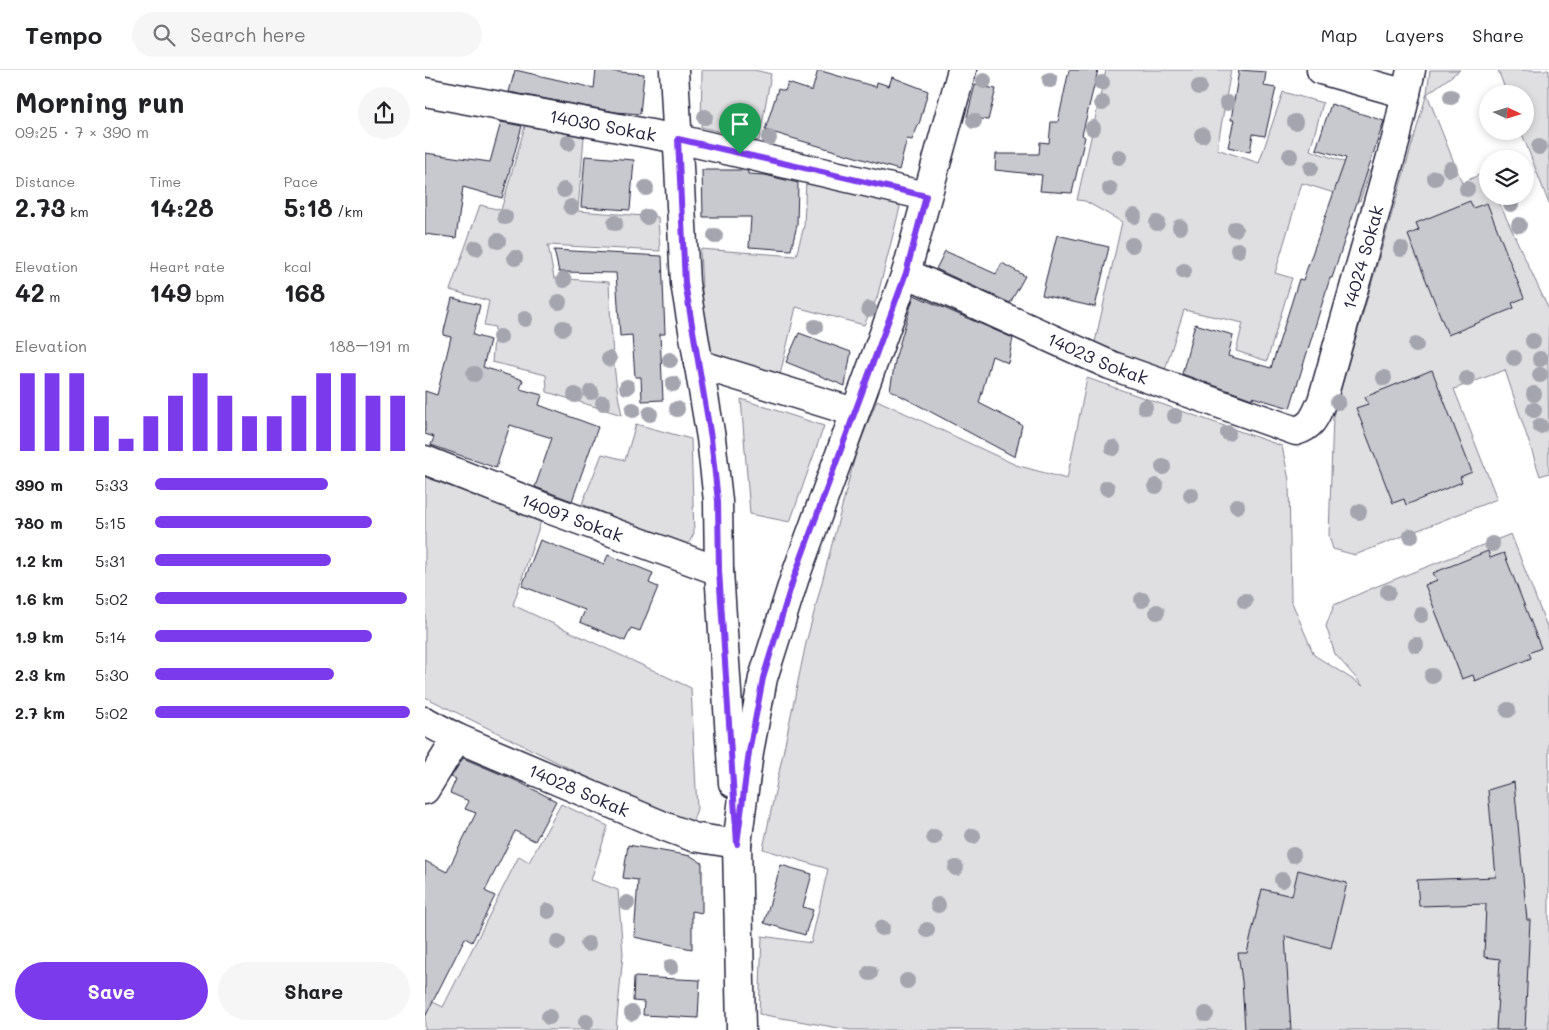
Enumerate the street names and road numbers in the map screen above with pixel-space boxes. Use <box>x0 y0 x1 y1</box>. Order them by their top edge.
street label: 14030 Sokak <box>548 103 658 147</box>
street label: 14024 Sokak <box>1336 202 1389 312</box>
street label: 14023 Sokak <box>1044 326 1152 390</box>
street label: 14097 Sokak <box>518 487 627 547</box>
street label: 14028 Sokak <box>525 758 633 822</box>

